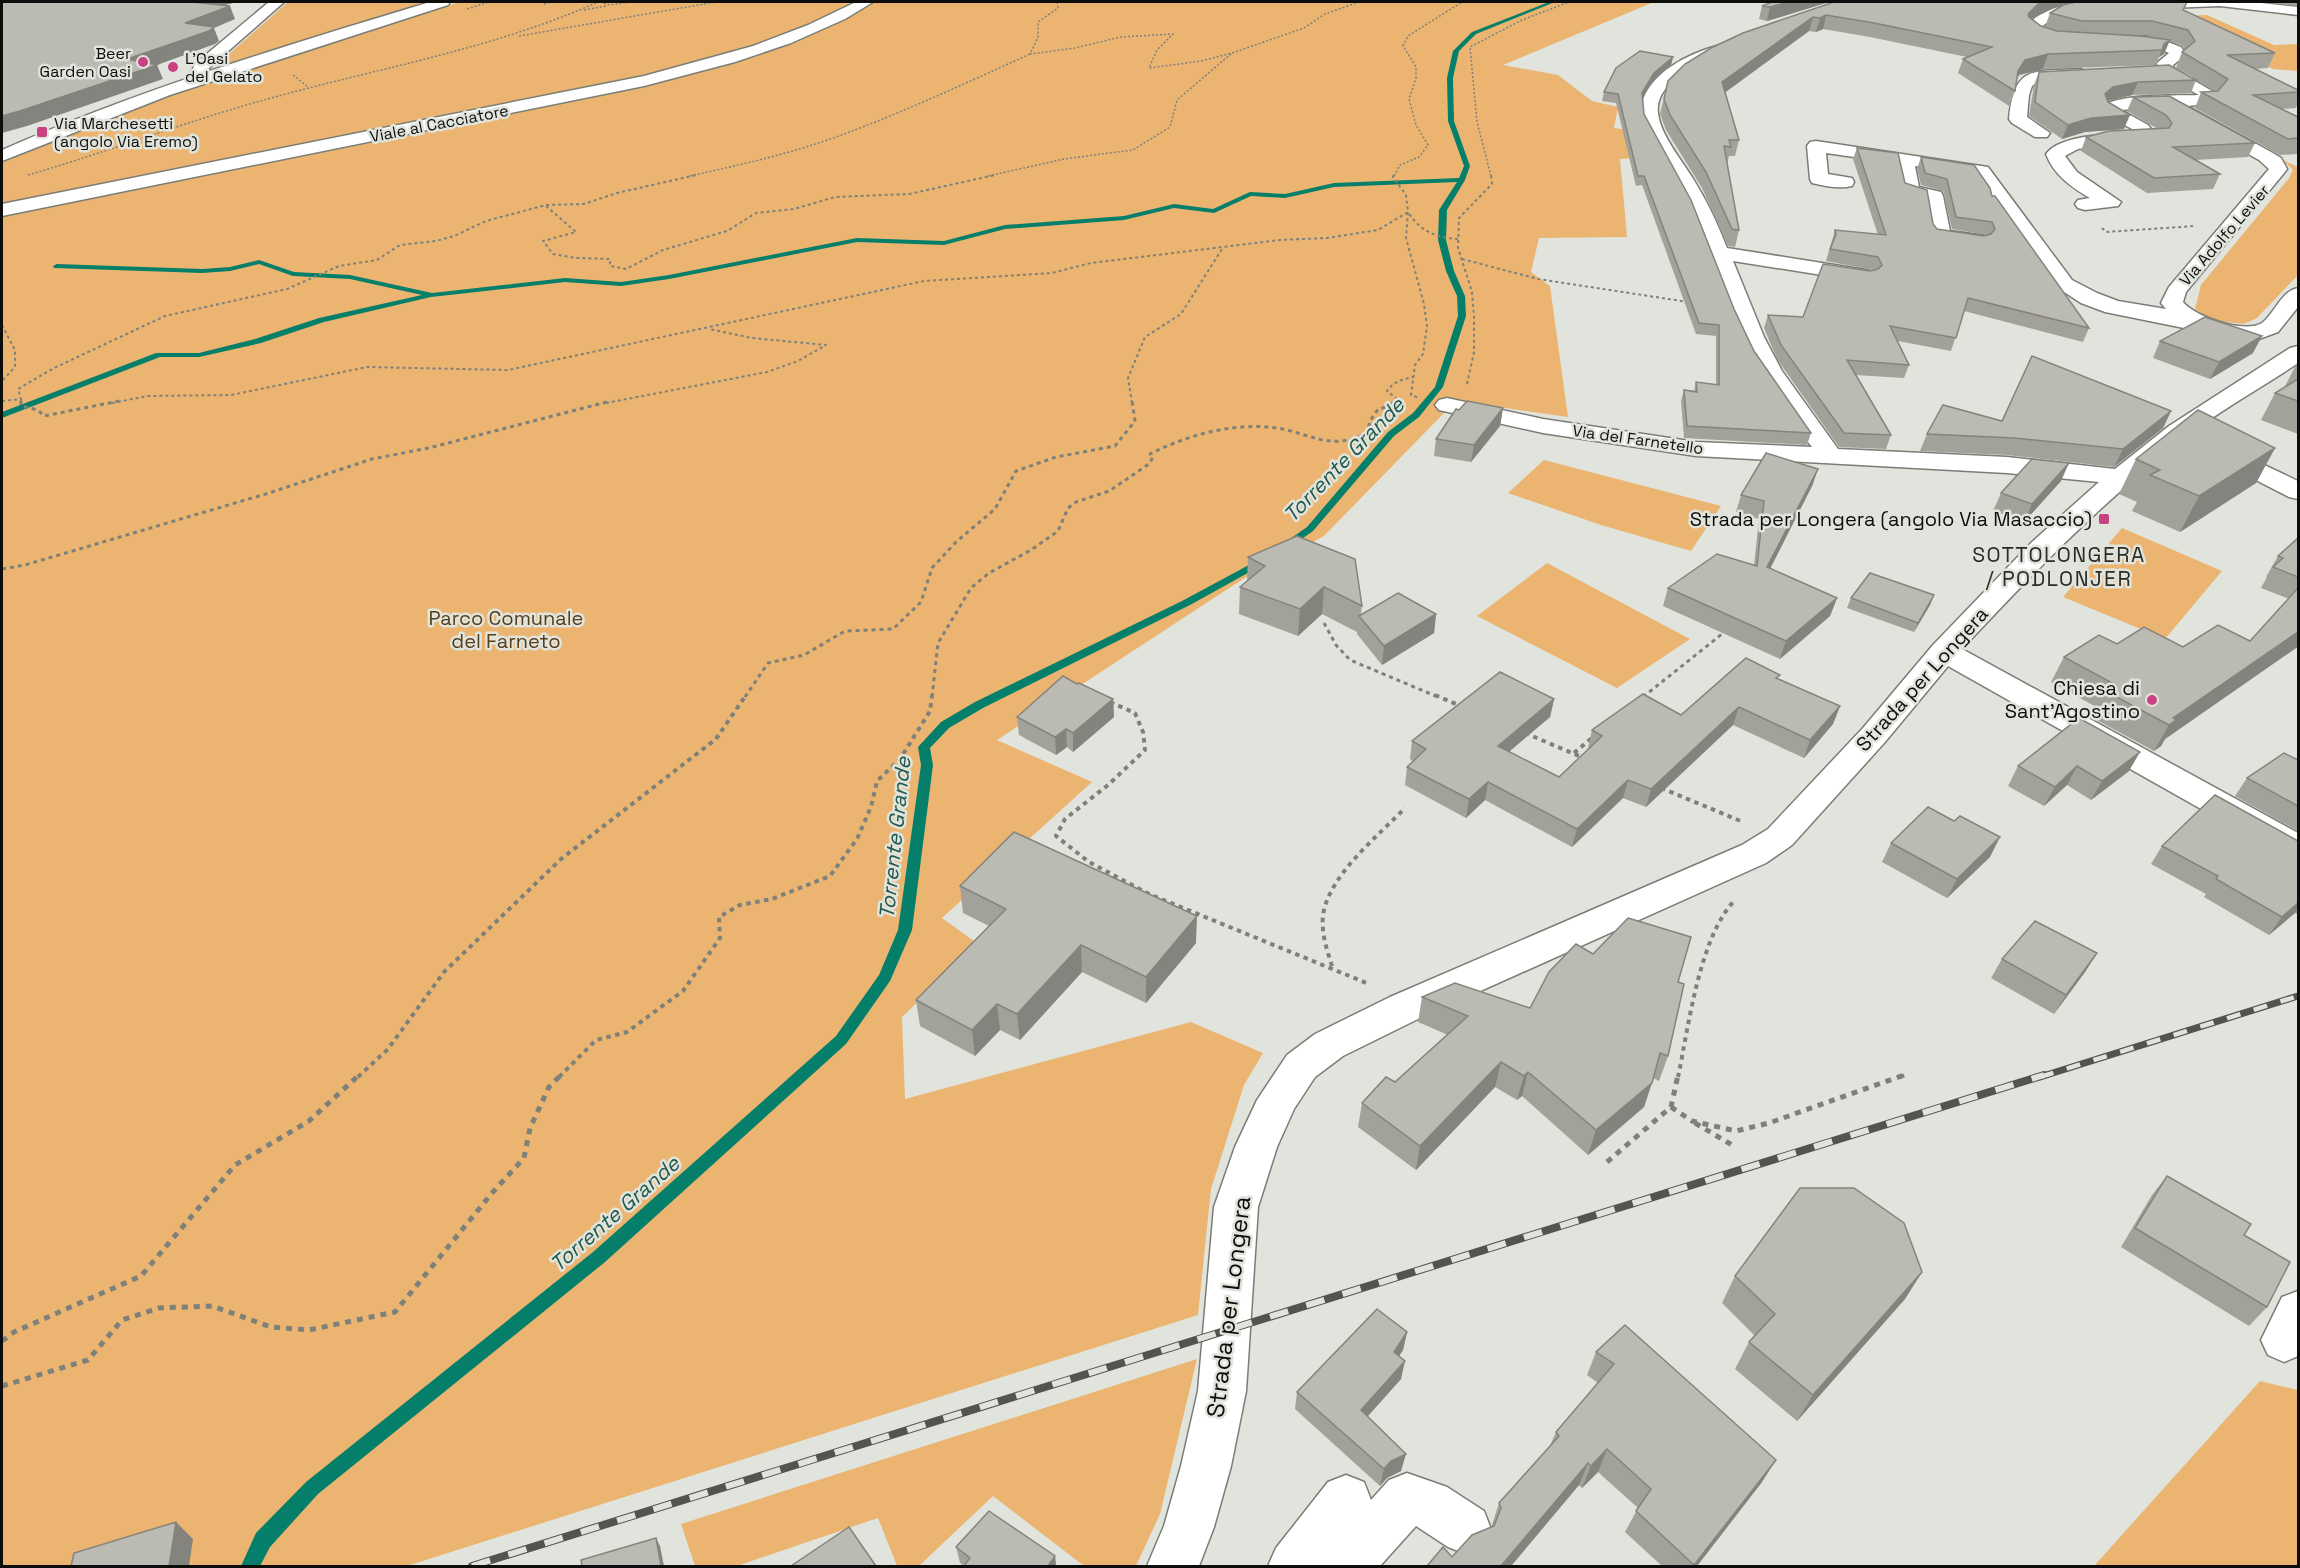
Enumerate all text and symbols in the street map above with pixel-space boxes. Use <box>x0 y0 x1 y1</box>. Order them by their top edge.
place label: Beer Garden Oasi <box>40 43 131 82</box>
place label: L'Oasi del Gelato <box>185 48 262 87</box>
marker: Beer Garden Oasi <box>136 55 150 69</box>
marker: L'Oasi del Gelato <box>166 60 180 74</box>
street label: Viale al Cacciatore <box>368 100 510 147</box>
place label: Via Marchesetti (angolo Via Eremo) <box>54 113 198 152</box>
marker: Via Marchesetti (angolo Via Eremo) <box>35 125 49 139</box>
street label: Via Adolfo Levier <box>2175 180 2274 290</box>
water label: Torrente Grande <box>1277 390 1411 528</box>
street label: Via del Farnetello <box>1571 420 1705 459</box>
place label: Strada per Longera (angolo Via Masaccio) <box>1690 506 2092 532</box>
marker: Strada per Longera (angolo Via Masaccio) <box>2097 512 2111 526</box>
district label: SOTTOLONGERA / PODLONJER <box>1972 541 2146 592</box>
street label: Strada per Longera <box>1850 601 1994 757</box>
park label: Parco Comunale del Farneto <box>429 605 583 654</box>
place label: Chiesa di Sant'Agostino <box>2005 675 2140 724</box>
marker: Chiesa di Sant'Agostino <box>2145 693 2159 707</box>
water label: Torrente Grande <box>873 754 917 920</box>
water label: Torrente Grande <box>544 1149 686 1277</box>
street label: Strada per Longera <box>1200 1194 1257 1419</box>

